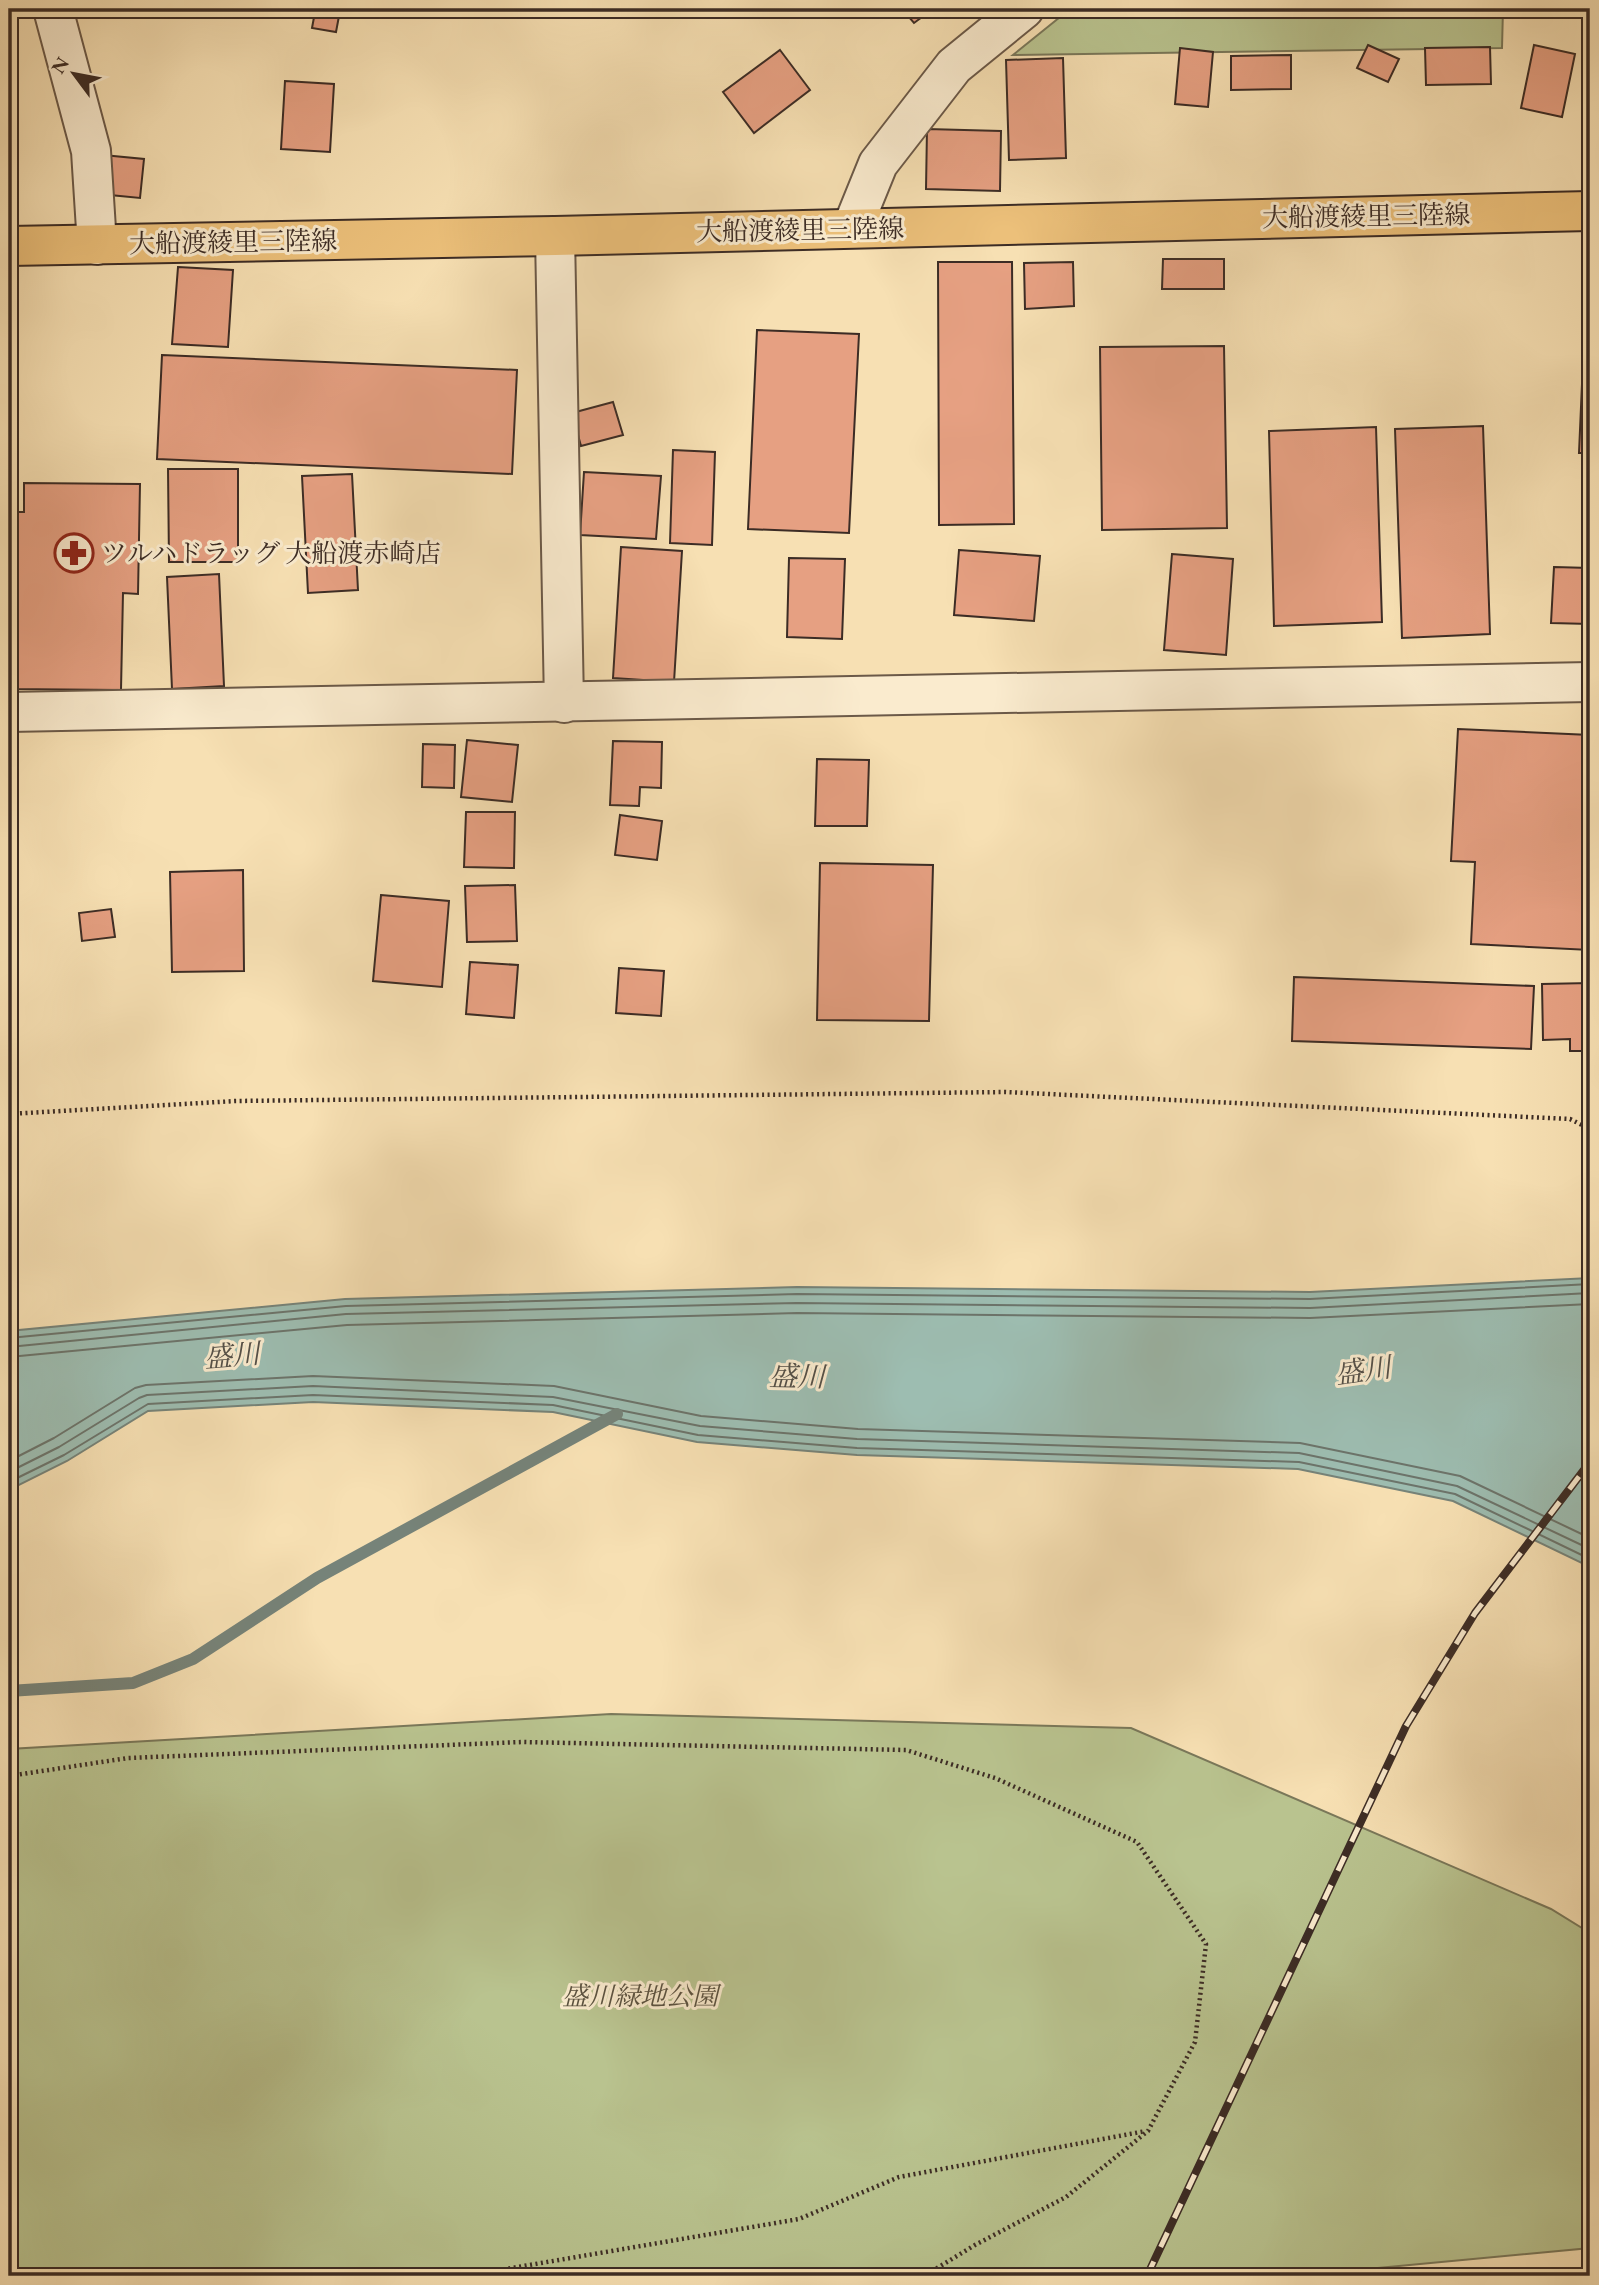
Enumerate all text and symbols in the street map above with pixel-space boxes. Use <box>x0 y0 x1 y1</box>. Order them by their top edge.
north arrow <box>38 38 108 108</box>
text: N <box>45 52 75 78</box>
street label: 大船渡綾里三陸線 <box>1262 197 1470 235</box>
street label: 大船渡綾里三陸線 <box>696 211 904 249</box>
street label: 大船渡綾里三陸線 <box>129 223 337 261</box>
pharmacy icon: ツルハドラッグ 大船渡赤崎店 <box>53 532 95 574</box>
place label: ツルハドラッグ 大船渡赤崎店 <box>101 536 441 570</box>
water label: 盛川 <box>203 1334 264 1375</box>
water label: 盛川 <box>1333 1348 1396 1392</box>
water label: 盛川 <box>769 1358 828 1395</box>
park label: 盛川緑地公園 <box>562 1979 722 2013</box>

